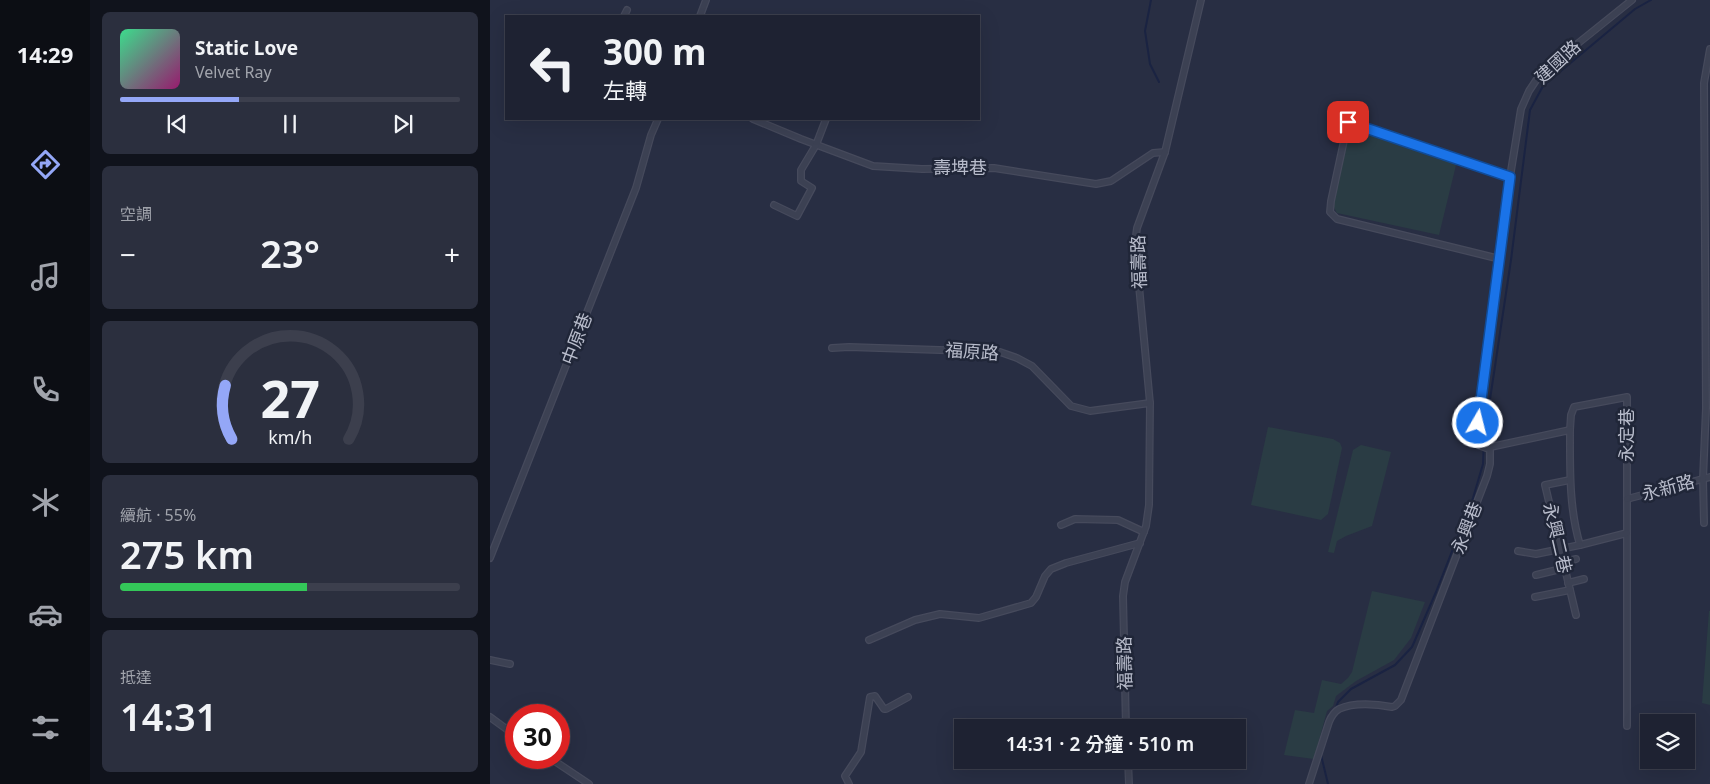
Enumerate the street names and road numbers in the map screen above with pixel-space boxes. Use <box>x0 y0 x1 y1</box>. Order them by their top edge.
street label: 建國路 <box>1529 34 1585 88</box>
street label: 壽埤巷 <box>933 155 987 179</box>
street label: 福壽路 <box>1125 235 1151 289</box>
street label: 中原巷 <box>555 309 597 368</box>
street label: 福原路 <box>944 337 1000 365</box>
street label: 永定巷 <box>1614 408 1638 462</box>
street label: 永新路 <box>1639 468 1697 506</box>
street label: 永興巷 <box>1445 498 1487 557</box>
street label: 永興二巷 <box>1538 500 1578 576</box>
street label: 福壽路 <box>1112 636 1136 690</box>

